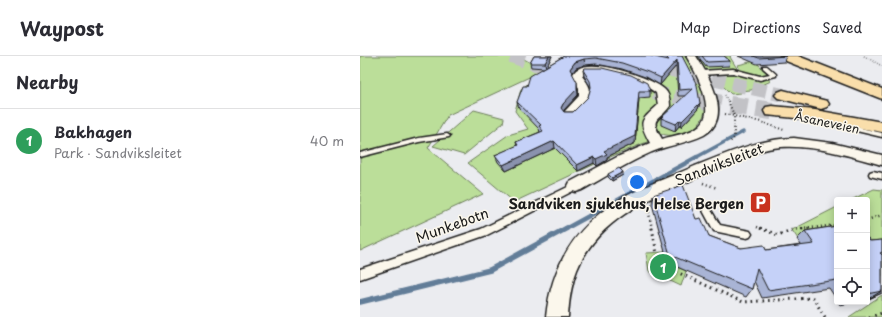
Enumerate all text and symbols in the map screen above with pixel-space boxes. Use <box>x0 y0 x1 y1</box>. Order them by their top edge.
text: Waypost <box>20 14 104 42</box>
text: Map <box>680 17 710 38</box>
text: Directions <box>732 17 800 38</box>
text: Saved <box>822 17 862 38</box>
text: Nearby <box>16 69 78 95</box>
street label: Åsaneveien <box>793 106 861 138</box>
text: Bakhagen <box>54 120 132 143</box>
text: 1 <box>26 131 32 150</box>
text: 40 m <box>310 131 344 150</box>
street label: Sandviksleitet <box>672 137 766 191</box>
text: Park · Sandviksleitet <box>54 143 182 162</box>
your location <box>627 172 647 192</box>
parking icon: Sandviken sjukehus, Helse Bergen <box>747 190 773 216</box>
place label: Sandviken sjukehus, Helse Bergen <box>508 193 744 214</box>
map controls <box>834 197 870 305</box>
button: + <box>834 197 870 233</box>
street label: Munkebotn <box>413 202 491 248</box>
button: − <box>834 233 870 269</box>
pin: 1 <box>650 252 676 282</box>
button: locate <box>834 269 870 305</box>

